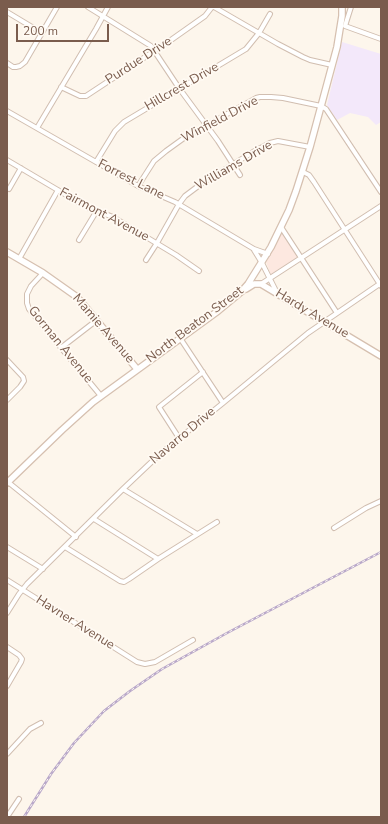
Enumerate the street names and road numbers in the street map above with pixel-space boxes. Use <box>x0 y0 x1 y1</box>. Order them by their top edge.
street label: Purdue Drive <box>103 34 175 88</box>
street label: Hillcrest Drive <box>142 60 222 114</box>
street label: Winfield Drive <box>179 93 261 147</box>
street label: Williams Drive <box>193 138 275 194</box>
street label: Forrest Lane <box>95 157 167 203</box>
street label: Fairmont Avenue <box>57 185 151 245</box>
street label: North Beaton Street <box>143 283 247 367</box>
street label: Hardy Avenue <box>272 286 352 342</box>
street label: Mamie Avenue <box>69 291 137 367</box>
street label: Gorman Avenue <box>24 303 96 387</box>
street label: Navarro Drive <box>147 404 219 468</box>
street label: Havner Avenue <box>33 593 117 653</box>

